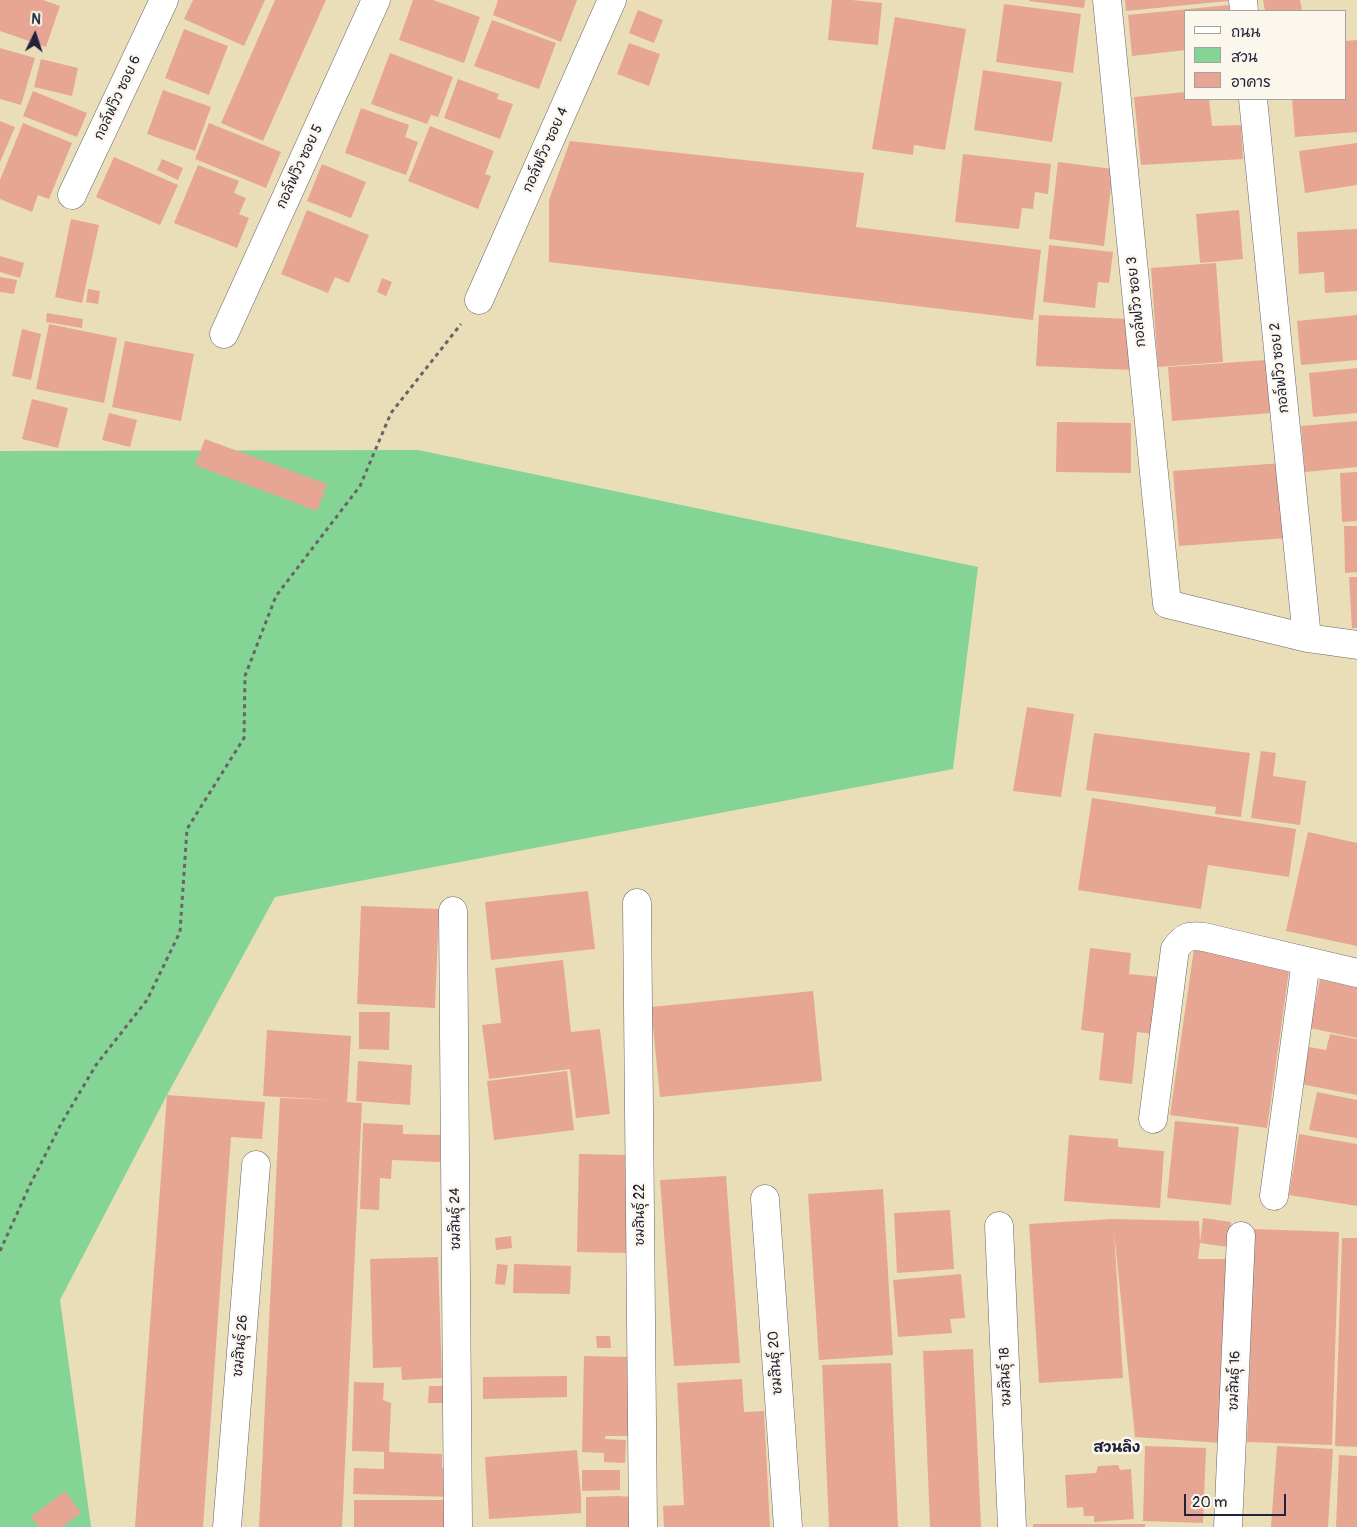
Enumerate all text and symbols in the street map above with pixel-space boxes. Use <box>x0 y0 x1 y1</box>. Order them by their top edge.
north arrow <box>10 10 60 60</box>
legend <box>1184 10 1347 100</box>
text: N <box>31 11 41 28</box>
text: ถนน <box>1231 23 1260 42</box>
text: สวน <box>1231 48 1258 67</box>
street label: กอล์ฟวิว ซอย 6 <box>91 53 145 143</box>
text: อาคาร <box>1231 73 1271 92</box>
street label: กอล์ฟวิว ซอย 4 <box>520 105 572 195</box>
street label: กอล์ฟวิว ซอย 5 <box>273 122 327 212</box>
street label: กอล์ฟวิว ซอย 3 <box>1124 256 1150 348</box>
street label: กอล์ฟวิว ซอย 2 <box>1267 322 1293 414</box>
street label: ชมสินธุ์ 22 <box>632 1184 648 1246</box>
street label: ชมสินธุ์ 24 <box>447 1187 465 1251</box>
street label: ชมสินธุ์ 26 <box>230 1314 252 1378</box>
street label: ชมสินธุ์ 20 <box>765 1330 787 1396</box>
street label: ชมสินธุ์ 18 <box>997 1347 1015 1407</box>
street label: ชมสินธุ์ 16 <box>1226 1350 1244 1412</box>
district label: สวนลิง <box>1094 1439 1140 1457</box>
scale bar <box>1187 1484 1290 1516</box>
text: 20 m <box>1192 1493 1227 1512</box>

